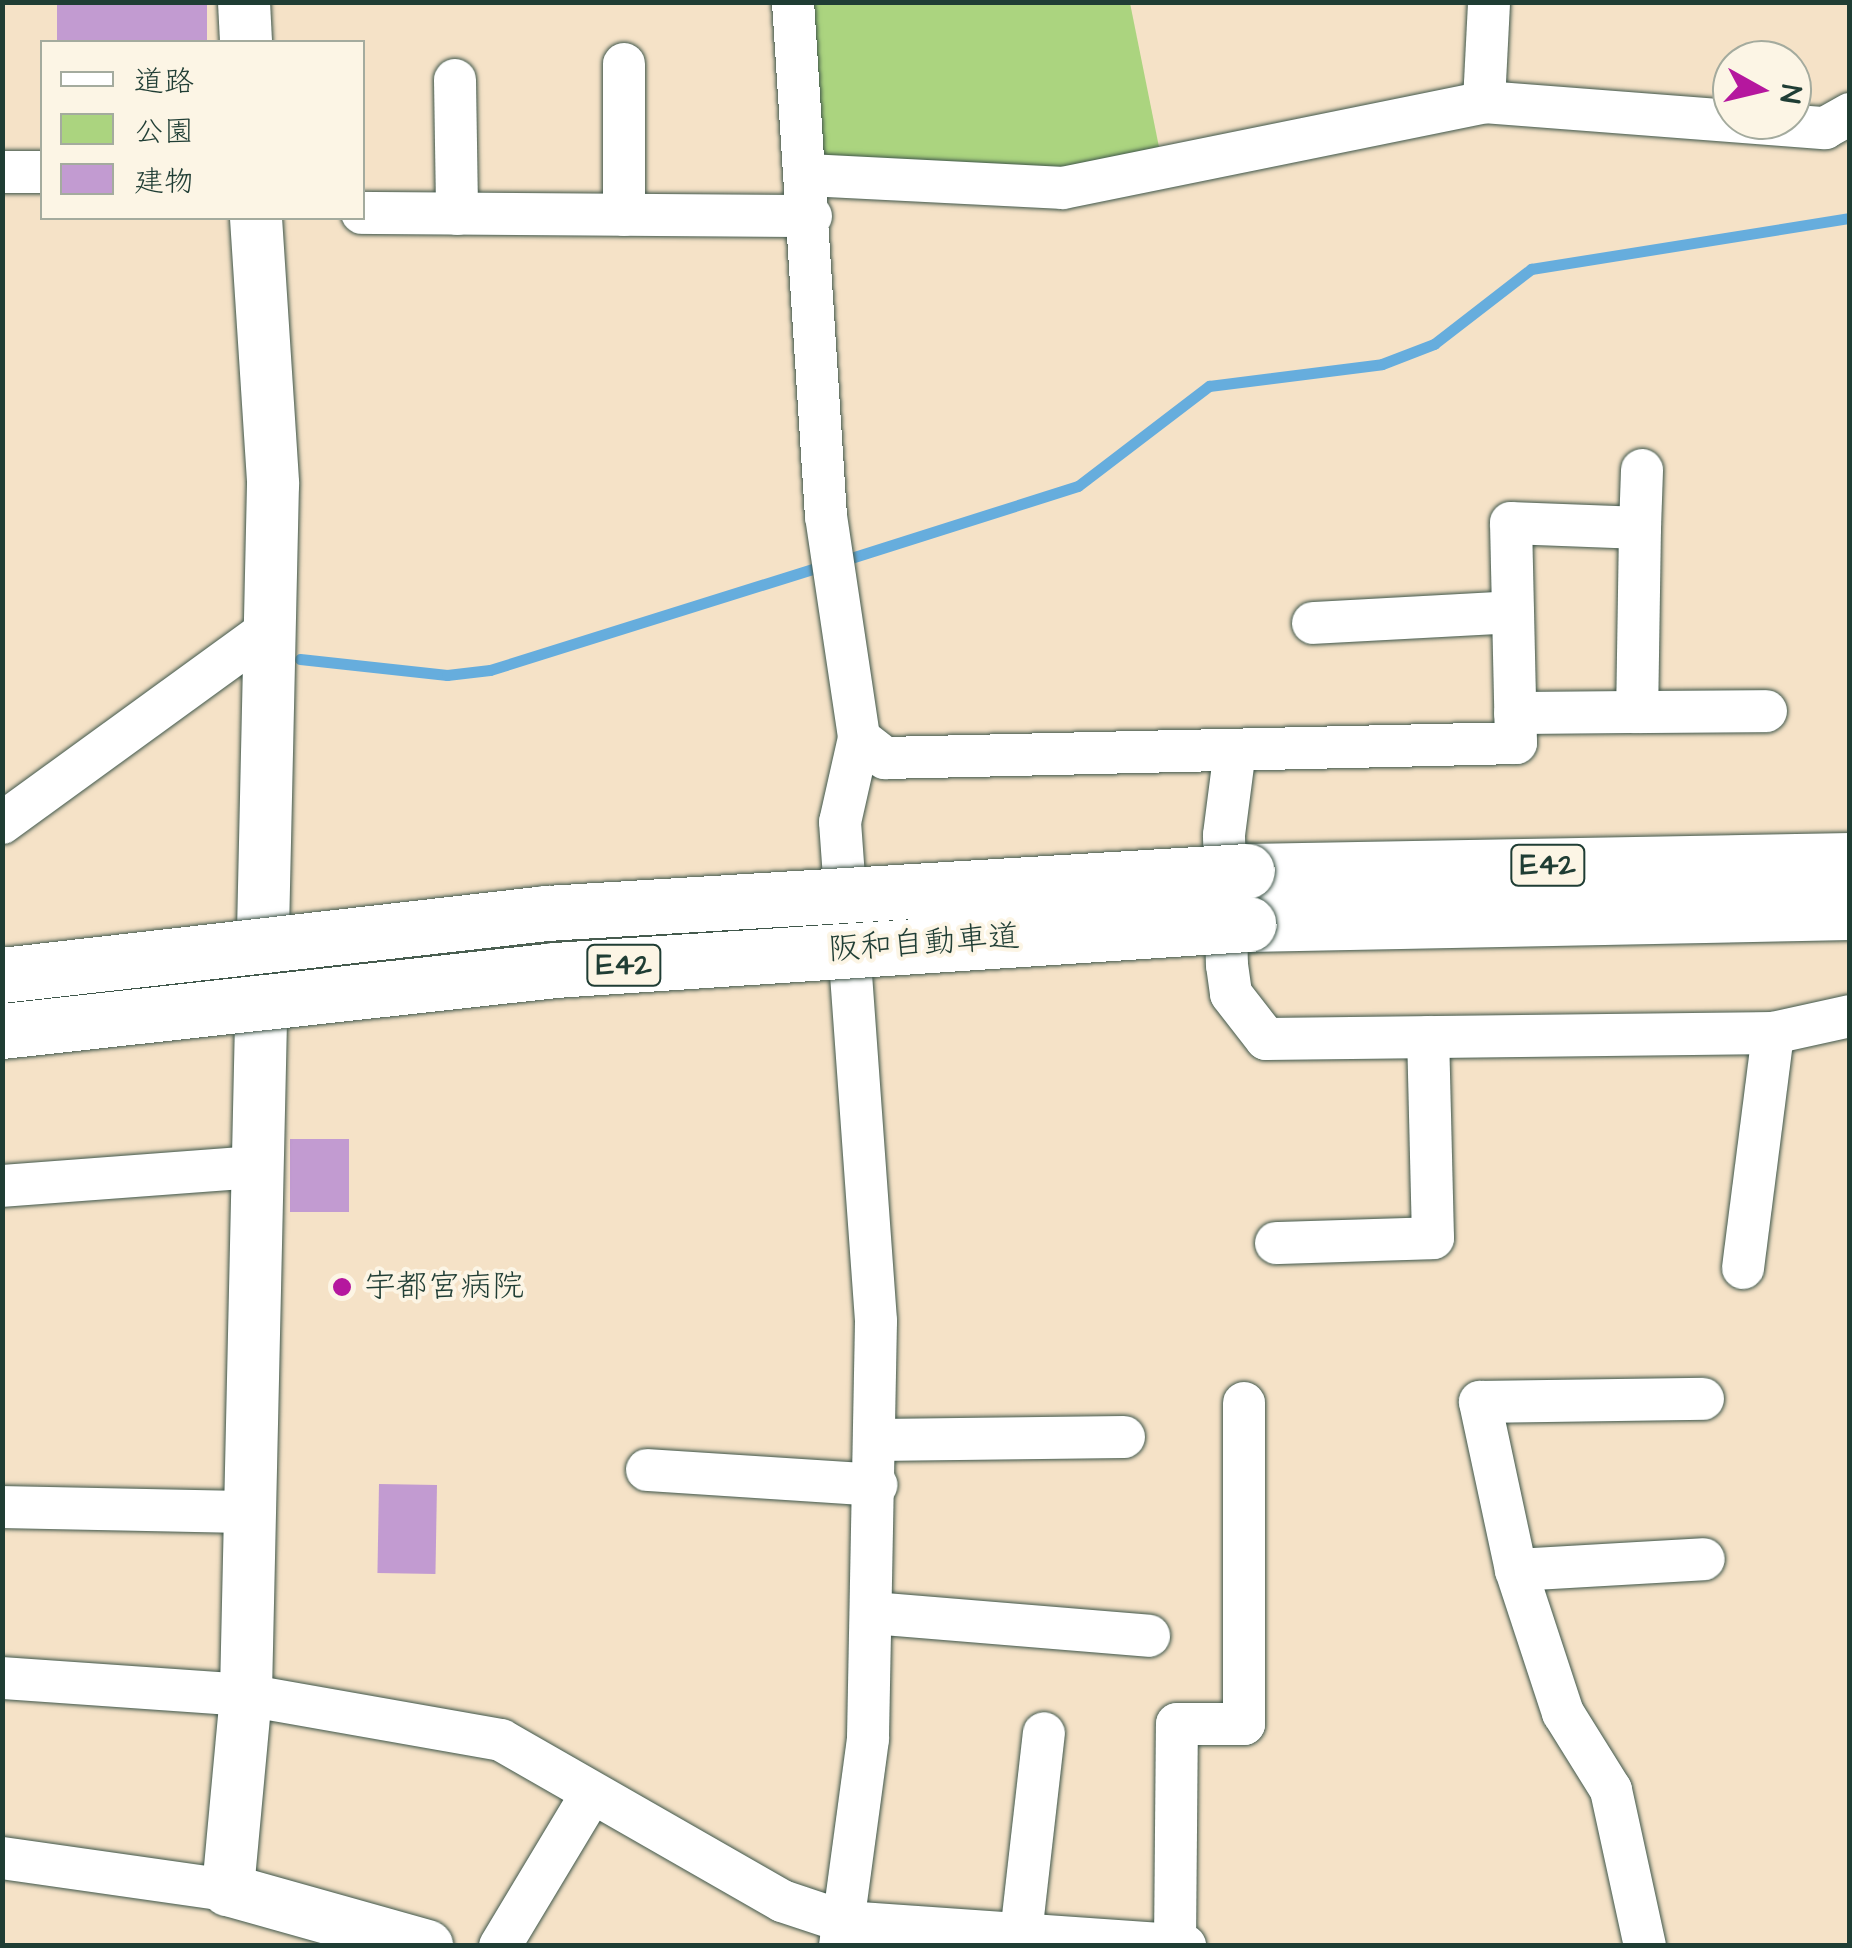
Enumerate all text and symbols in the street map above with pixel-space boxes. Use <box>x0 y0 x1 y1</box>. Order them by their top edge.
legend <box>40 40 365 220</box>
north arrow <box>1712 40 1812 140</box>
text: 道路 <box>134 61 194 103</box>
text: N <box>1770 83 1811 105</box>
text: 公園 <box>134 111 194 153</box>
text: 建物 <box>134 161 194 203</box>
road number: E42 <box>1508 840 1588 890</box>
street label: 阪和自動車道 <box>827 918 1021 970</box>
road number: E42 <box>584 940 664 990</box>
place label: 宇都宮病院 <box>364 1268 524 1306</box>
marker: 宇都宮病院 <box>329 1274 355 1300</box>

